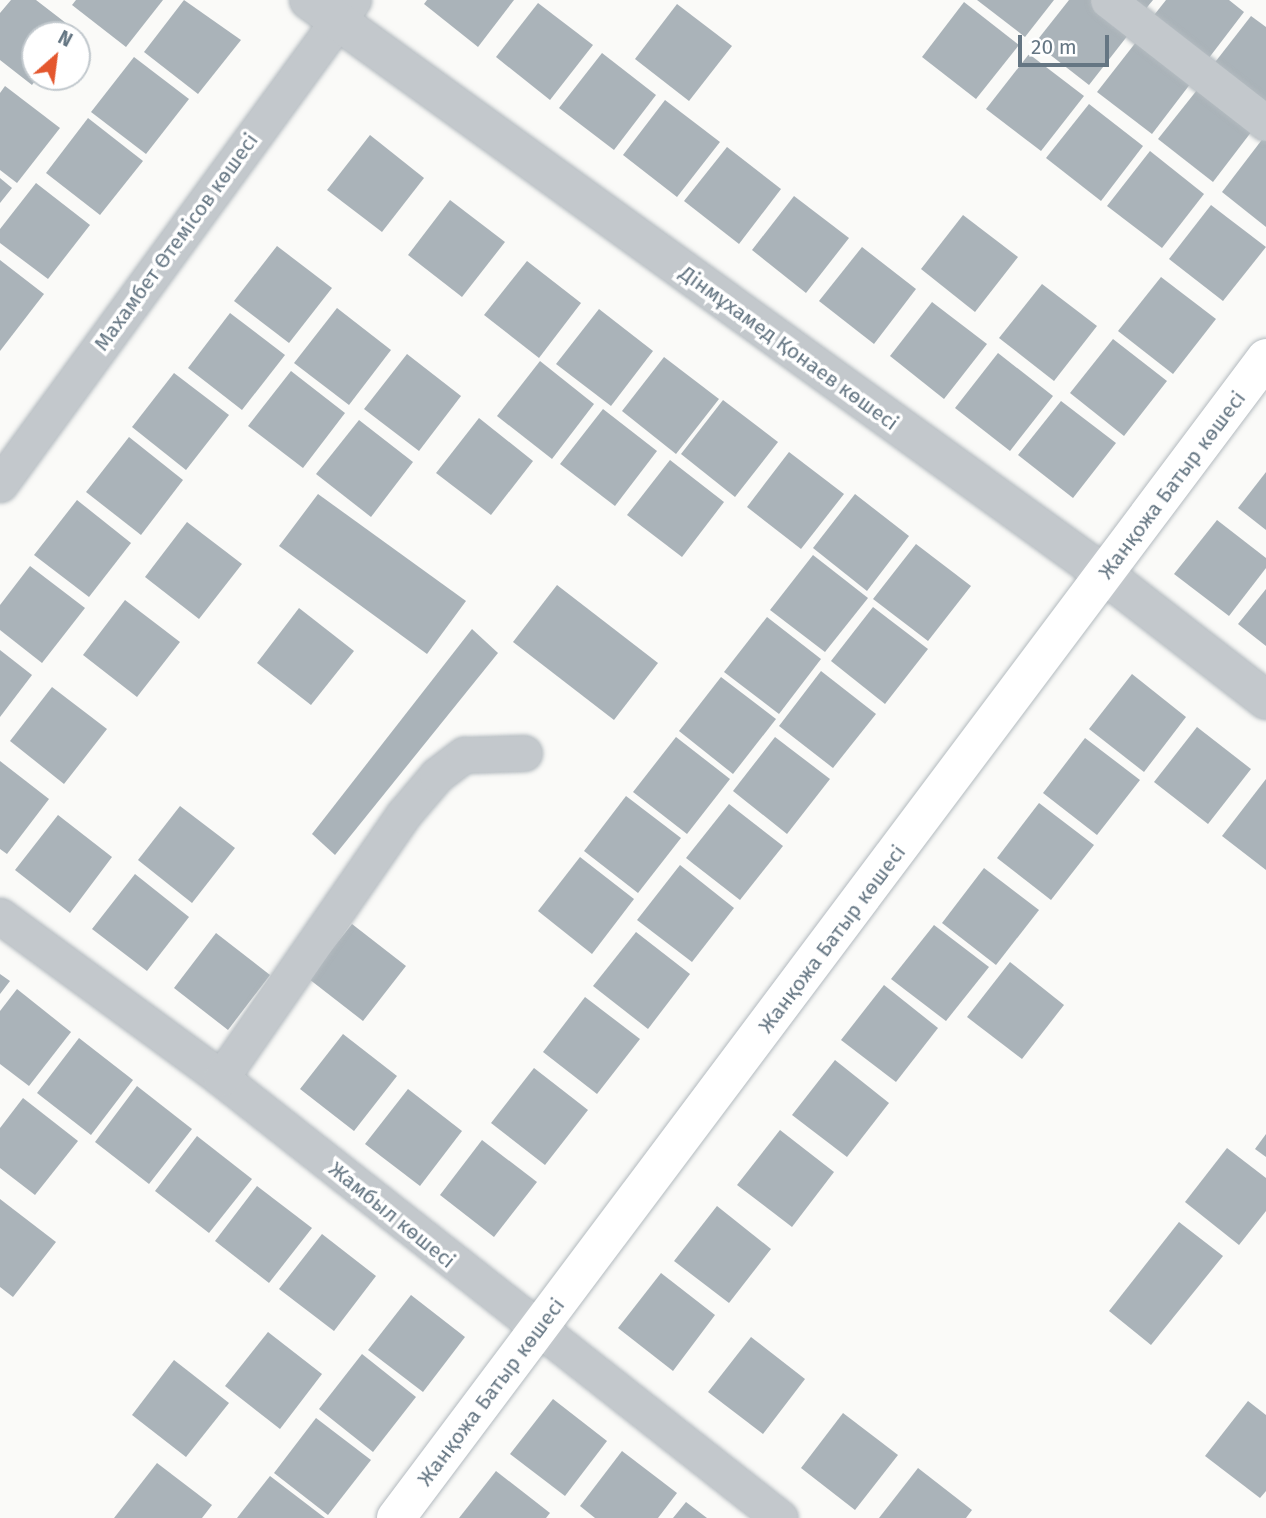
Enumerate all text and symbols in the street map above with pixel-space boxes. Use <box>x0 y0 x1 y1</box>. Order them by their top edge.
north arrow <box>21 21 91 91</box>
scale bar <box>1021 21 1112 65</box>
text: N <box>54 26 76 52</box>
text: 20 m <box>1031 34 1077 60</box>
street label: Махамбет Өтемісов көшесі <box>89 128 263 356</box>
street label: Дінмұхамед Қонаев көшесі <box>675 260 903 436</box>
street label: Жанқожа Батыр көшесі <box>1093 386 1251 584</box>
street label: Жанқожа Батыр көшесі <box>753 840 911 1038</box>
street label: Жамбыл көшесі <box>324 1156 460 1274</box>
street label: Жанқожа Батыр көшесі <box>412 1293 570 1491</box>

